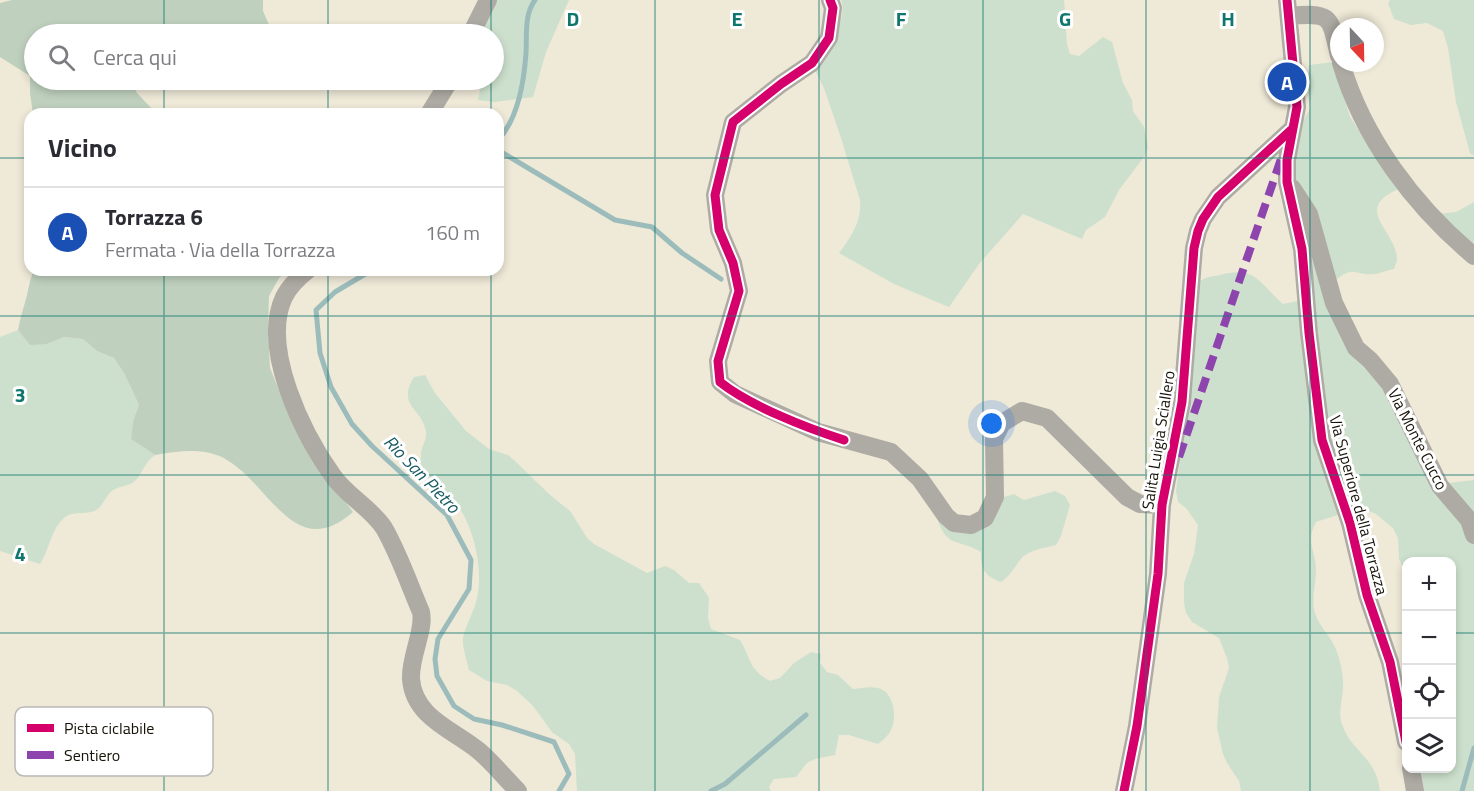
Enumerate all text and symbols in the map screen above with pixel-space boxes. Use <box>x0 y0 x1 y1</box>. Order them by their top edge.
text: D <box>567 3 579 34</box>
text: E <box>731 3 743 34</box>
text: F <box>896 3 907 34</box>
text: G <box>1059 3 1071 34</box>
text: H <box>1221 3 1235 34</box>
north arrow <box>1330 18 1384 72</box>
search box <box>24 24 504 90</box>
text: Cerca qui <box>93 40 177 74</box>
icon: search <box>45 41 78 74</box>
pin: A <box>1268 60 1306 104</box>
text: Vicino <box>48 128 117 167</box>
text: Torrazza 6 <box>105 200 203 234</box>
text: A <box>61 217 74 248</box>
text: 160 m <box>425 217 480 248</box>
text: Fermata · Via della Torrazza <box>105 234 335 265</box>
street label: Salita Luigia Sciallero <box>1135 369 1181 511</box>
text: 3 <box>14 379 26 410</box>
street label: Via Monte Cucco <box>1382 384 1454 494</box>
your location <box>977 409 1006 438</box>
street label: Via Superiore della Torrazza <box>1323 413 1395 597</box>
water label: Rio San Pietro <box>378 429 467 520</box>
text: 4 <box>14 538 26 569</box>
map controls <box>1402 557 1456 773</box>
button: + <box>1402 557 1456 611</box>
button: − <box>1402 611 1456 665</box>
button: locate <box>1402 665 1456 719</box>
legend <box>15 707 213 776</box>
text: Pista ciclabile <box>64 716 154 740</box>
button: layers <box>1402 719 1456 773</box>
text: Sentiero <box>64 743 120 767</box>

